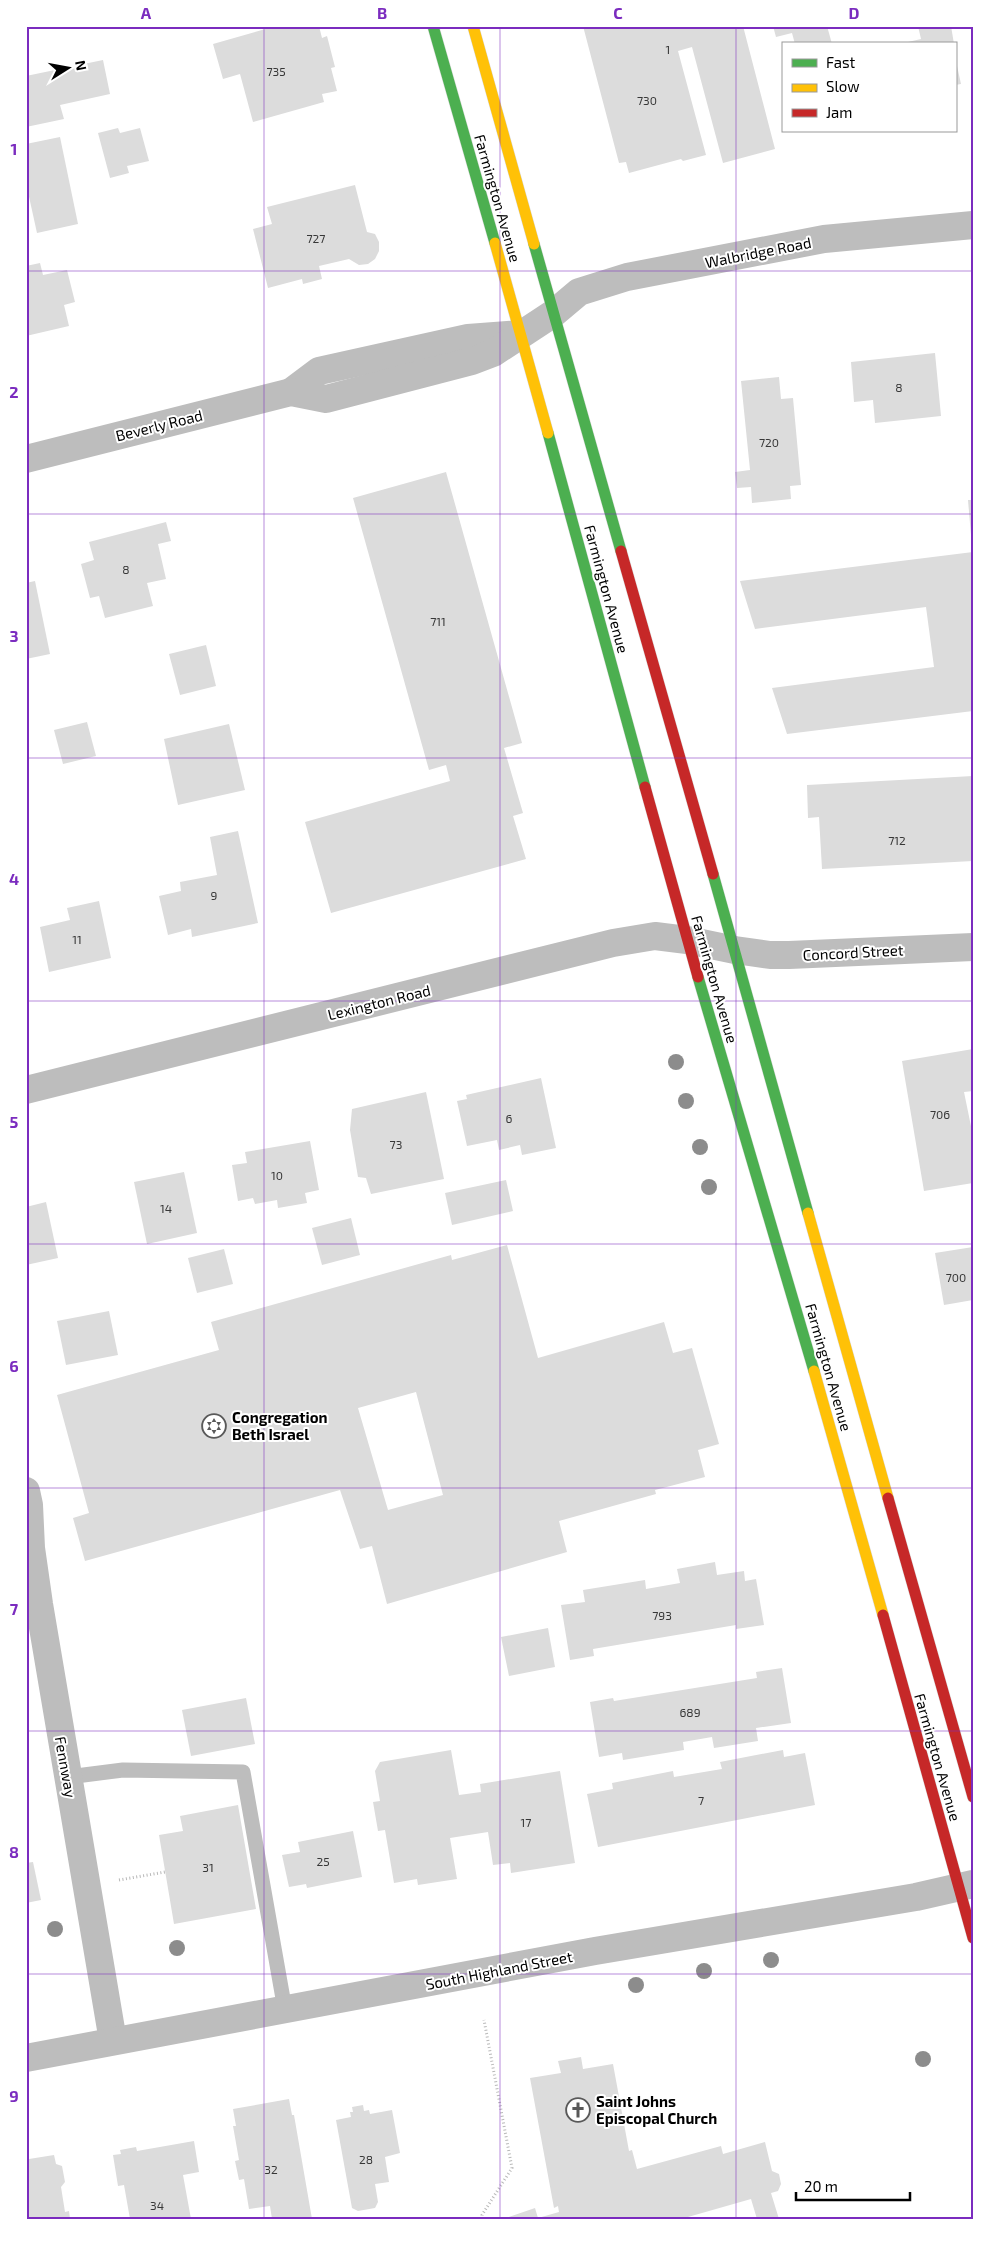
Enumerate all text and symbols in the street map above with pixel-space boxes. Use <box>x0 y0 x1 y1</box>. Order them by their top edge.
text: A <box>141 3 152 22</box>
text: B <box>377 3 387 22</box>
text: C <box>613 3 623 22</box>
text: D <box>849 3 860 22</box>
north arrow <box>42 42 92 92</box>
house number: 1 <box>666 42 670 56</box>
legend <box>782 42 956 132</box>
text: Fast <box>826 53 856 71</box>
text: N <box>72 59 91 72</box>
house number: 735 <box>266 64 286 78</box>
text: Slow <box>826 77 860 95</box>
house number: 730 <box>637 93 657 107</box>
text: Jam <box>826 103 852 121</box>
street label: Farmington Avenue <box>471 132 525 264</box>
text: 1 <box>11 139 17 158</box>
house number: 727 <box>306 231 326 245</box>
street label: Walbridge Road <box>703 233 813 271</box>
house number: 8 <box>895 380 903 394</box>
text: 2 <box>9 382 19 401</box>
street label: Beverly Road <box>114 406 204 444</box>
house number: 720 <box>759 435 779 449</box>
street label: Farmington Avenue <box>581 523 633 655</box>
house number: 8 <box>122 562 130 576</box>
house number: 711 <box>430 614 446 628</box>
text: 3 <box>9 626 19 645</box>
house number: 712 <box>888 833 906 847</box>
text: 4 <box>9 869 19 888</box>
house number: 9 <box>211 888 218 902</box>
street label: Farmington Avenue <box>688 913 742 1045</box>
house number: 11 <box>72 932 82 946</box>
street label: Concord Street <box>802 940 904 964</box>
street label: Lexington Road <box>326 981 432 1023</box>
house number: 706 <box>930 1107 950 1121</box>
house number: 6 <box>506 1111 513 1125</box>
text: 5 <box>10 1112 19 1131</box>
house number: 73 <box>390 1137 402 1151</box>
house number: 10 <box>271 1168 283 1182</box>
house number: 14 <box>160 1201 172 1215</box>
house number: 700 <box>946 1270 966 1284</box>
street label: Farmington Avenue <box>802 1301 856 1433</box>
text: 6 <box>9 1356 19 1375</box>
place label: Congregation Beth Israel <box>232 1408 328 1443</box>
synagogue icon: Congregation Beth Israel <box>201 1413 227 1439</box>
text: 7 <box>10 1599 19 1618</box>
house number: 793 <box>652 1608 672 1622</box>
street label: Farmington Avenue <box>911 1691 965 1823</box>
house number: 689 <box>679 1705 701 1719</box>
street label: Fennway <box>52 1735 80 1799</box>
house number: 7 <box>698 1793 704 1807</box>
house number: 17 <box>521 1815 531 1829</box>
text: 8 <box>9 1842 19 1861</box>
house number: 25 <box>316 1854 330 1868</box>
house number: 31 <box>202 1860 214 1874</box>
street label: South Highland Street <box>424 1947 574 1993</box>
text: 9 <box>9 2086 19 2105</box>
place label: Saint Johns Episcopal Church <box>596 2092 717 2127</box>
church icon: Saint Johns Episcopal Church <box>565 2097 591 2123</box>
house number: 28 <box>359 2152 373 2166</box>
house number: 32 <box>264 2162 278 2176</box>
scale bar <box>796 2170 910 2202</box>
text: 20 m <box>804 2177 838 2195</box>
house number: 34 <box>150 2198 164 2212</box>

